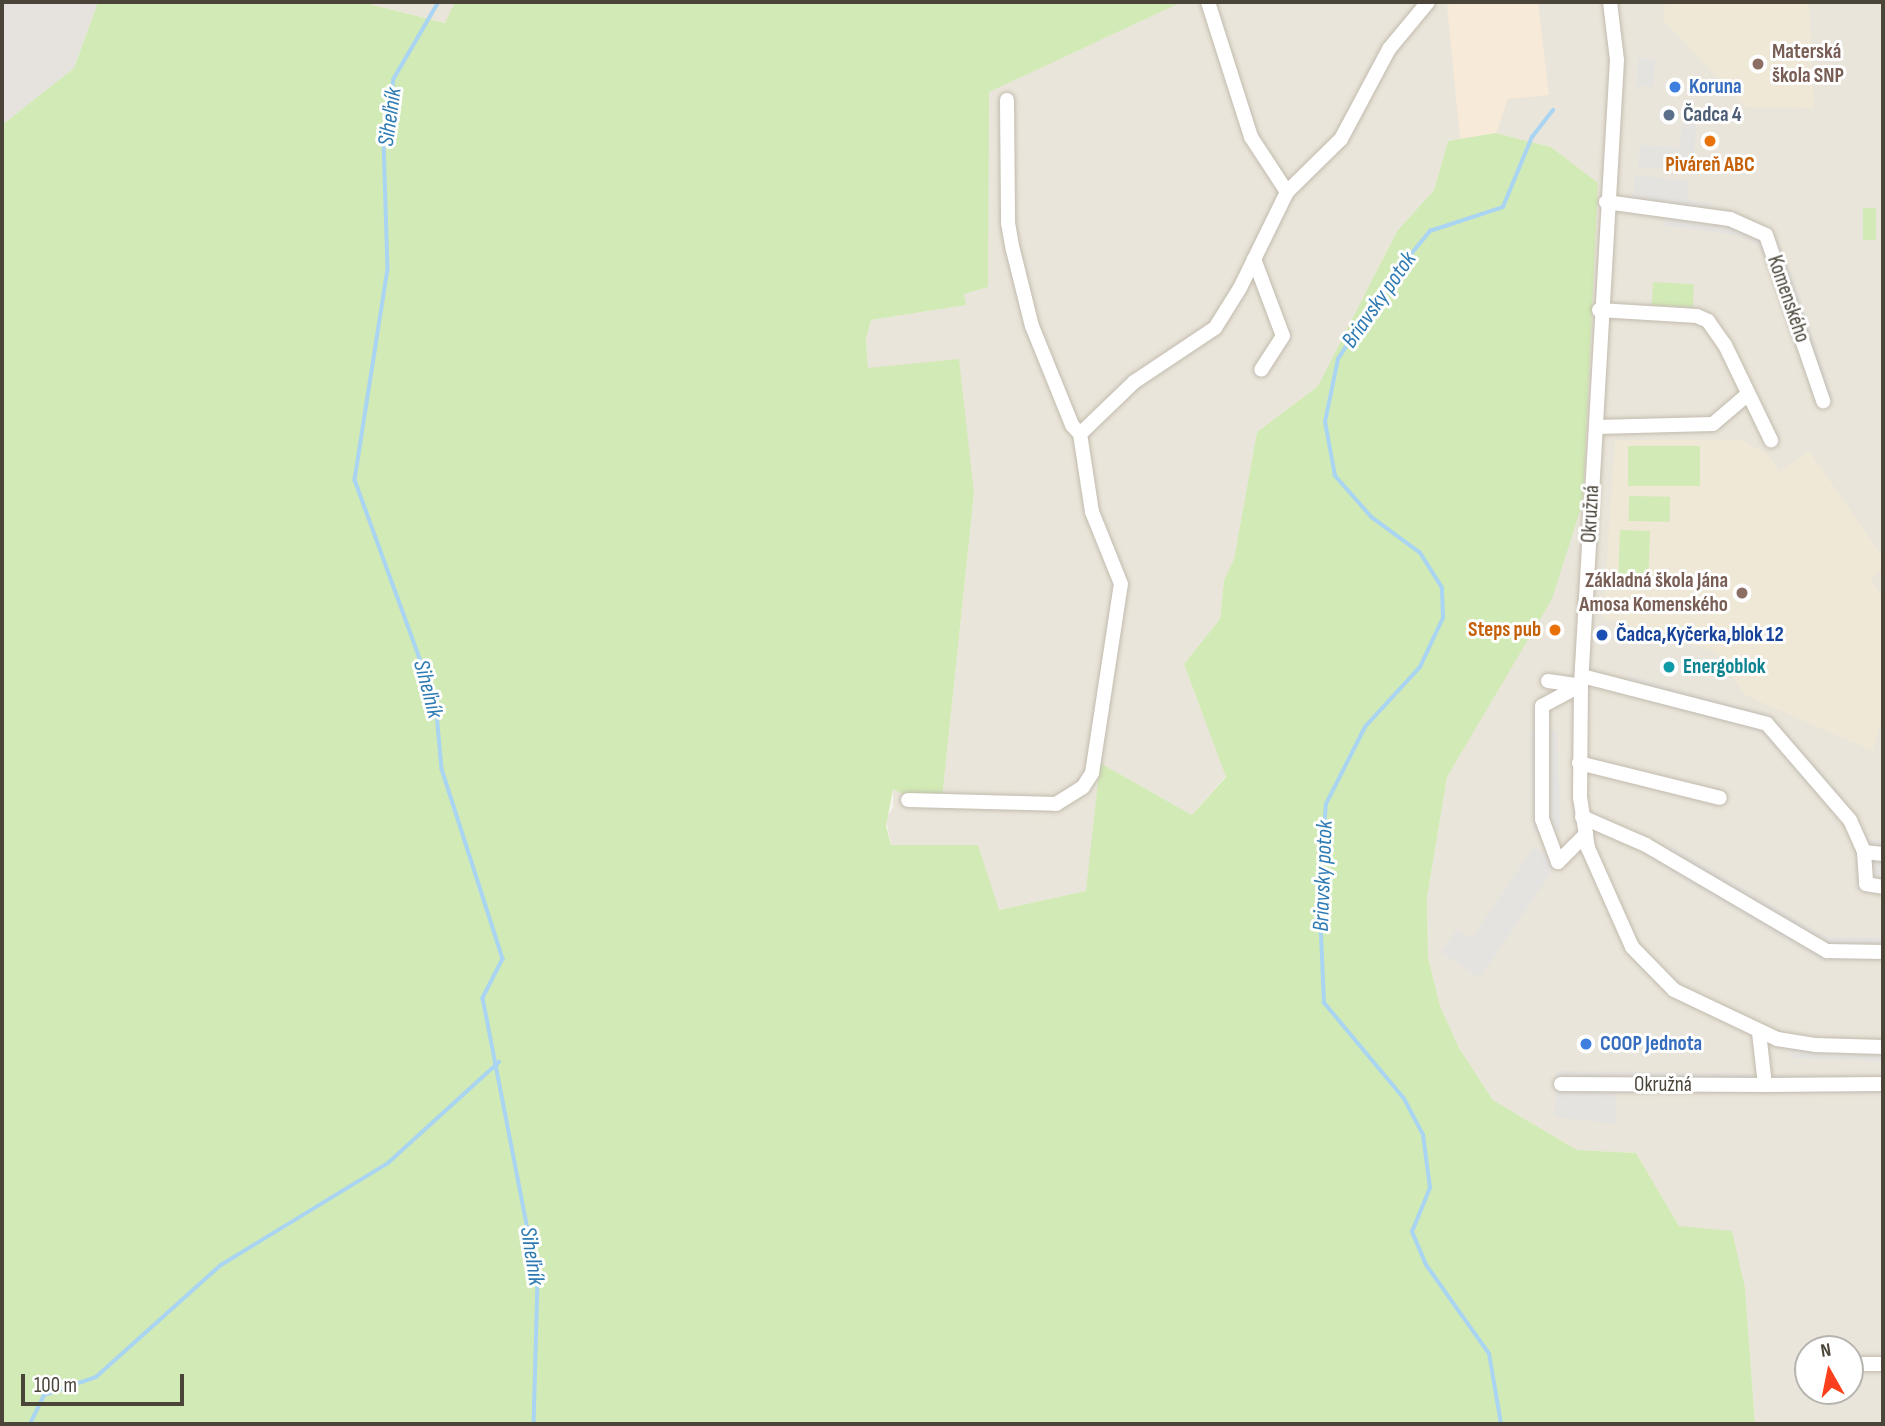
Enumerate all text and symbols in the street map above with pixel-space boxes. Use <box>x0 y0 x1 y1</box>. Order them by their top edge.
place label: Materská škola SNP <box>1772 39 1844 89</box>
marker: Materská škola SNP <box>1750 56 1766 72</box>
place label: Koruna <box>1689 74 1742 100</box>
marker: Koruna <box>1667 79 1683 95</box>
water label: Siheľník <box>372 86 408 148</box>
place label: Čadca 4 <box>1683 102 1742 128</box>
marker: Čadca 4 <box>1661 107 1677 123</box>
marker: Piváreň ABC <box>1702 133 1718 149</box>
place label: Piváreň ABC <box>1665 152 1755 178</box>
water label: Briavsky potok <box>1336 247 1422 353</box>
street label: Komenského <box>1761 252 1815 346</box>
street label: Okružná <box>1577 484 1605 544</box>
place label: Základná škola Jána Amosa Komenského <box>1579 568 1728 618</box>
marker: Základná škola Jána Amosa Komenského <box>1734 585 1750 601</box>
place label: Steps pub <box>1468 617 1541 643</box>
marker: Steps pub <box>1547 622 1563 638</box>
place label: Čadca,Kyčerka,blok 12 <box>1616 622 1784 648</box>
marker: Čadca,Kyčerka,blok 12 <box>1594 627 1610 643</box>
place label: Energoblok <box>1683 654 1766 680</box>
water label: Siheľník <box>407 657 449 721</box>
marker: Energoblok <box>1661 659 1677 675</box>
water label: Briavsky potok <box>1307 820 1339 932</box>
place label: COOP Jednota <box>1600 1031 1702 1057</box>
marker: COOP Jednota <box>1578 1036 1594 1052</box>
street label: Okružná <box>1634 1072 1692 1098</box>
water label: Siheľník <box>514 1225 550 1287</box>
north arrow <box>1794 1335 1864 1405</box>
text: N <box>1819 1339 1833 1363</box>
scale bar <box>24 1360 187 1404</box>
text: 100 m <box>34 1373 77 1398</box>

